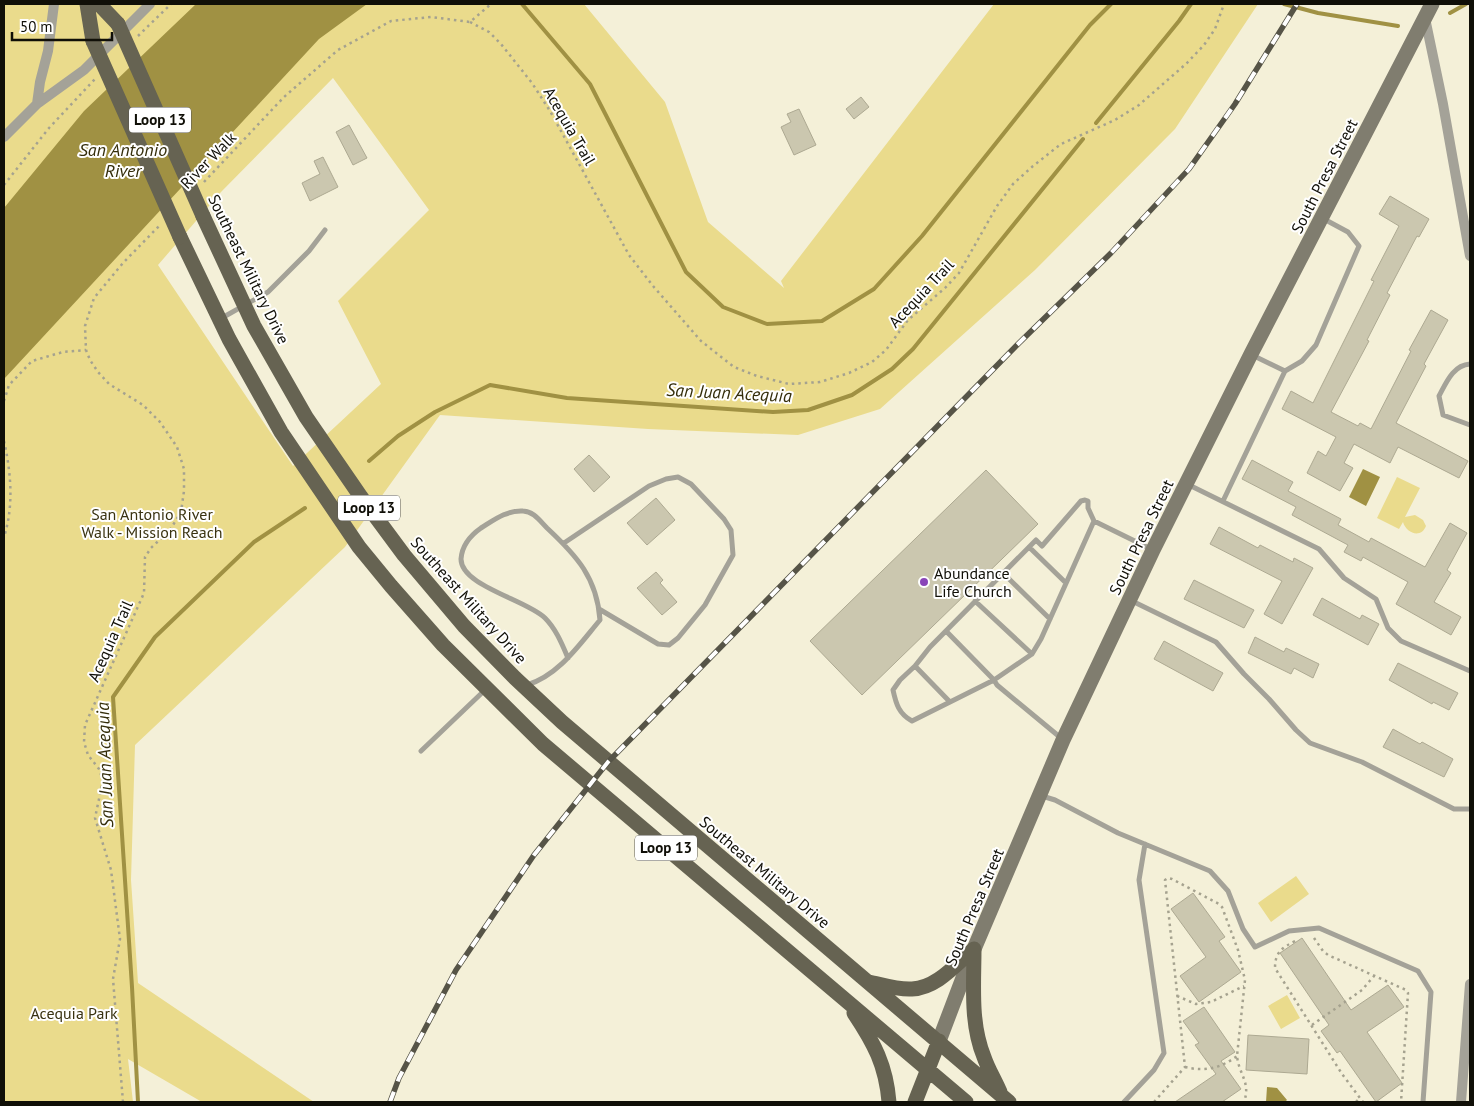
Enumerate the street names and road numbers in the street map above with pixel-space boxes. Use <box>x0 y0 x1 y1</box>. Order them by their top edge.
street label: Acequia Trail <box>540 83 600 169</box>
road number: Loop 13 <box>129 108 191 132</box>
street label: South Presa Street <box>1287 115 1362 237</box>
street label: River Walk <box>176 127 240 193</box>
street label: Southeast Military Drive <box>204 191 294 347</box>
street label: Acequia Trail <box>884 254 958 332</box>
street label: South Presa Street <box>1104 476 1178 598</box>
road number: Loop 13 <box>338 496 400 520</box>
street label: Southeast Military Drive <box>407 532 531 668</box>
street label: Acequia Trail <box>83 597 137 685</box>
street label: Southeast Military Drive <box>696 812 834 932</box>
road number: Loop 13 <box>635 836 697 860</box>
street label: South Presa Street <box>940 845 1008 969</box>

